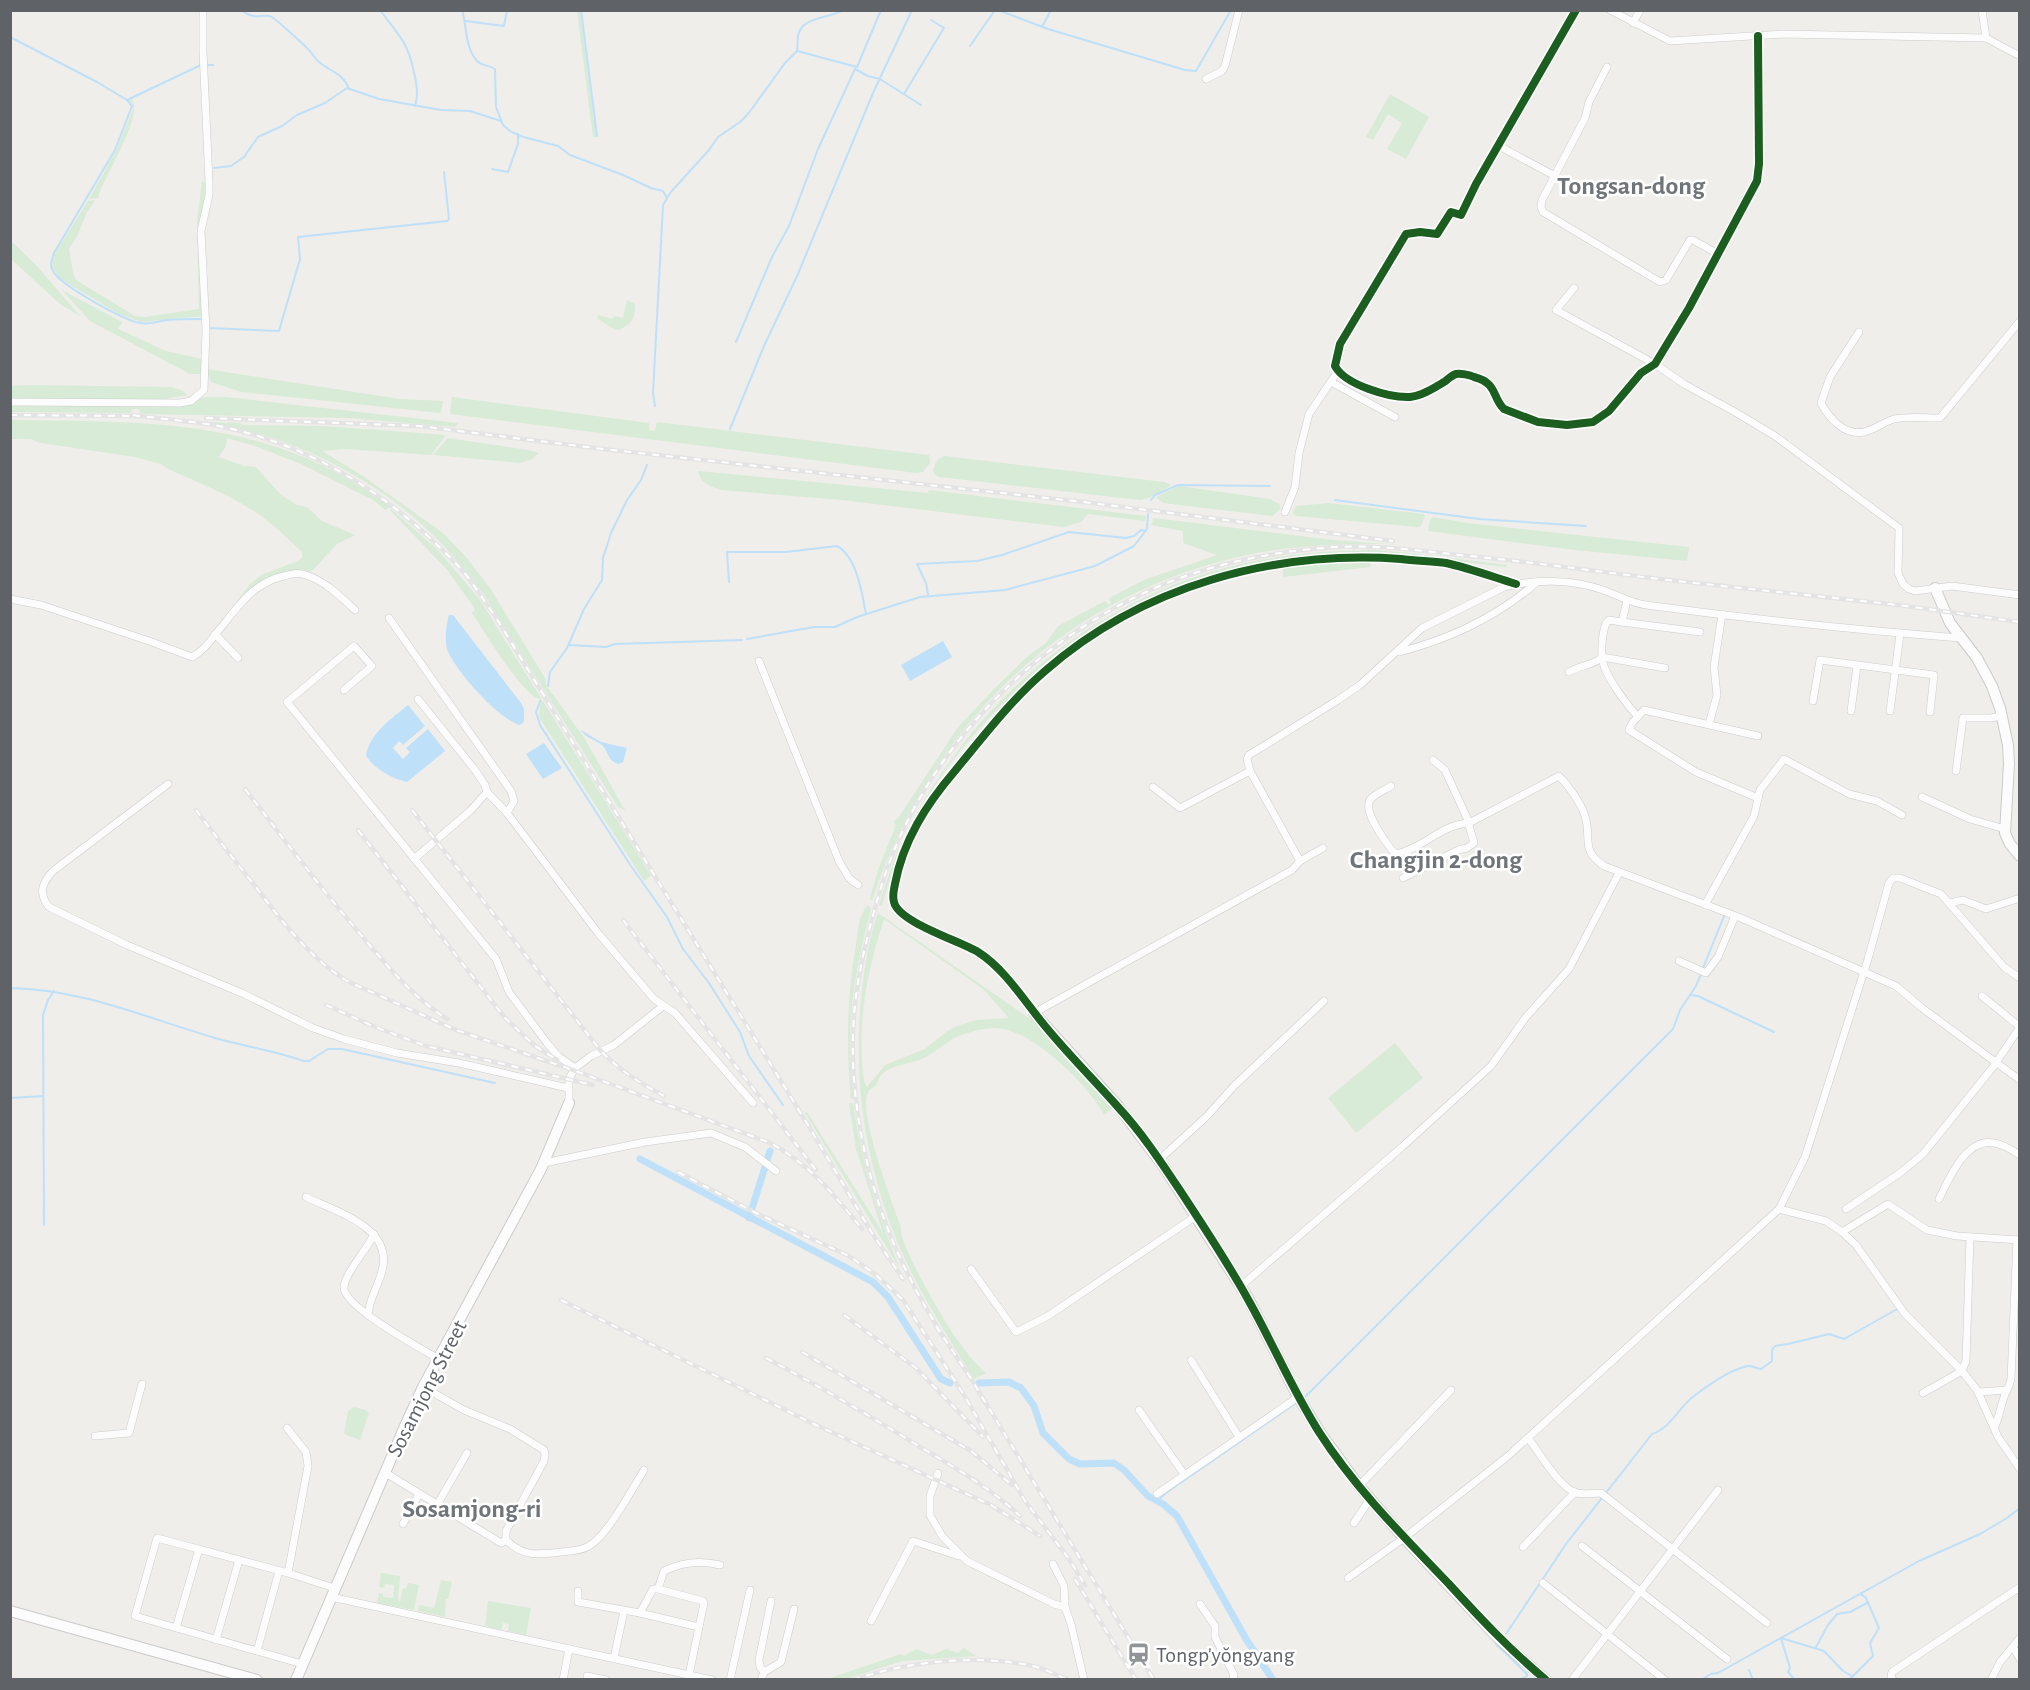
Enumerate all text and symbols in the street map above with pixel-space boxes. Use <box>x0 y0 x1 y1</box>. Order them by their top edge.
district label: Tongsan-dong <box>1557 173 1706 199</box>
district label: Changjin 2-dong <box>1350 847 1523 873</box>
street label: Sosamjong Street <box>383 1316 471 1460</box>
district label: Sosamjong-ri <box>402 1496 542 1522</box>
station icon: Tongp'yŏngyang <box>1125 1641 1151 1667</box>
place label: Tongp'yŏngyang <box>1156 1644 1295 1666</box>

